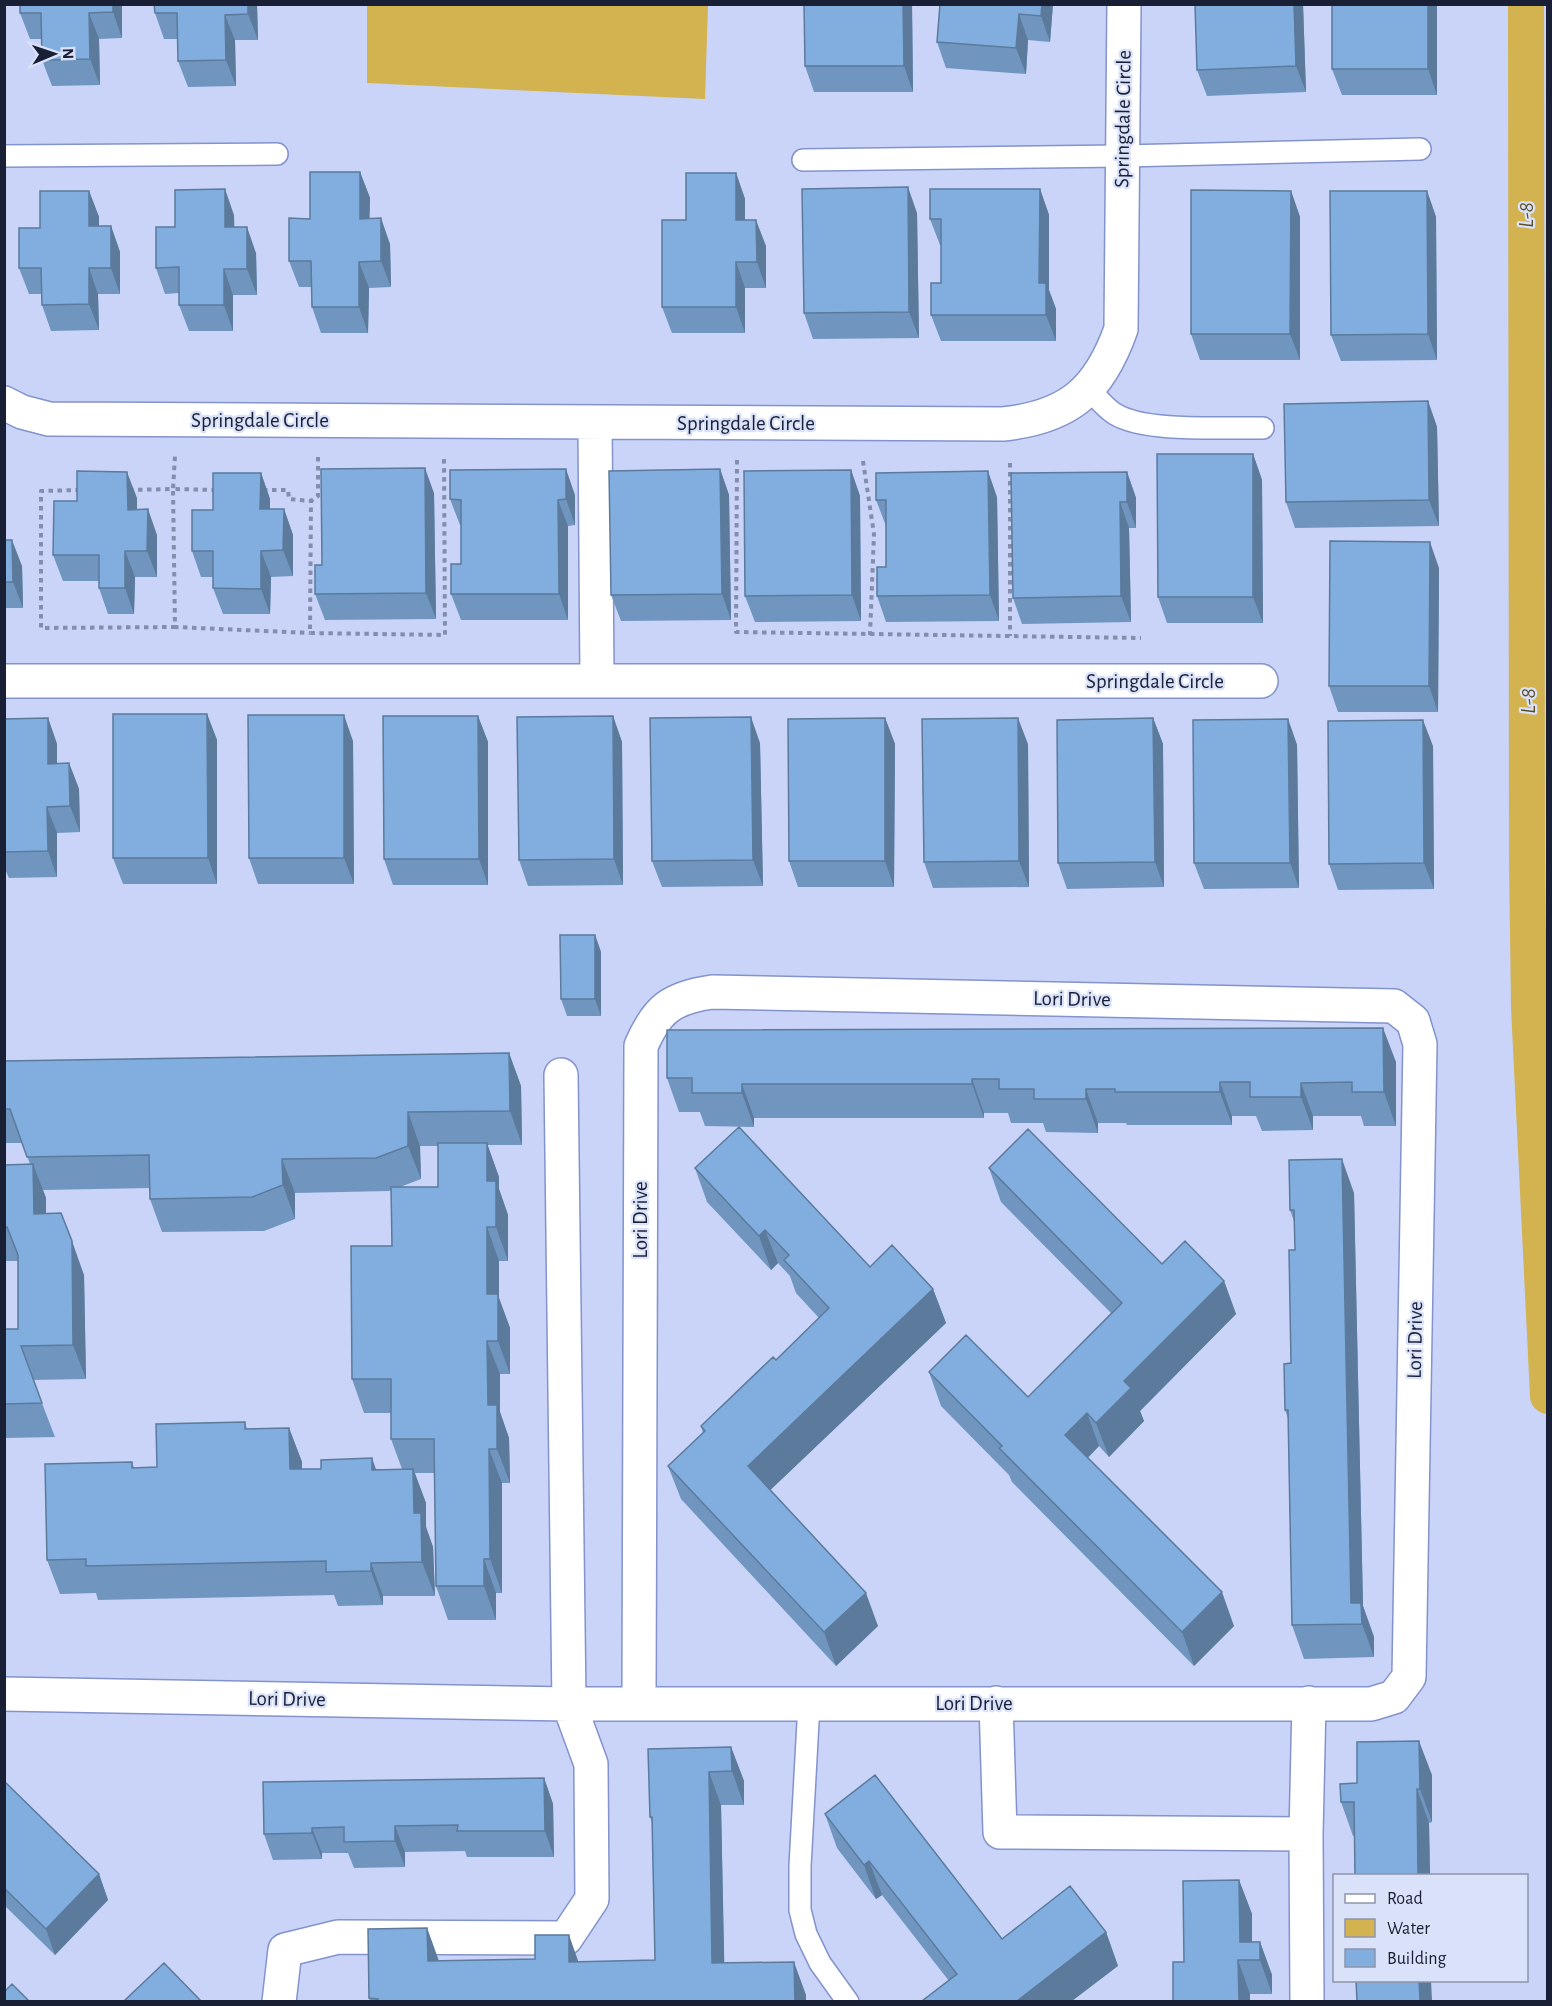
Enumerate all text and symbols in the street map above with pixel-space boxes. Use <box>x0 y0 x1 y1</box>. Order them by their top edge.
north arrow <box>24 24 84 84</box>
text: N <box>60 48 76 59</box>
street label: Springdale Circle <box>1111 50 1135 188</box>
water label: L-8 <box>1515 202 1537 228</box>
street label: Springdale Circle <box>191 410 329 431</box>
street label: Springdale Circle <box>677 413 815 434</box>
street label: Springdale Circle <box>1086 671 1224 692</box>
water label: L-8 <box>1517 688 1539 714</box>
street label: Lori Drive <box>1033 988 1111 1010</box>
street label: Lori Drive <box>630 1181 651 1259</box>
street label: Lori Drive <box>1404 1301 1426 1379</box>
street label: Lori Drive <box>248 1688 326 1710</box>
street label: Lori Drive <box>935 1693 1013 1714</box>
legend <box>1333 1874 1528 1982</box>
text: Road <box>1387 1890 1423 1908</box>
text: Water <box>1387 1920 1430 1938</box>
text: Building <box>1387 1950 1447 1968</box>

